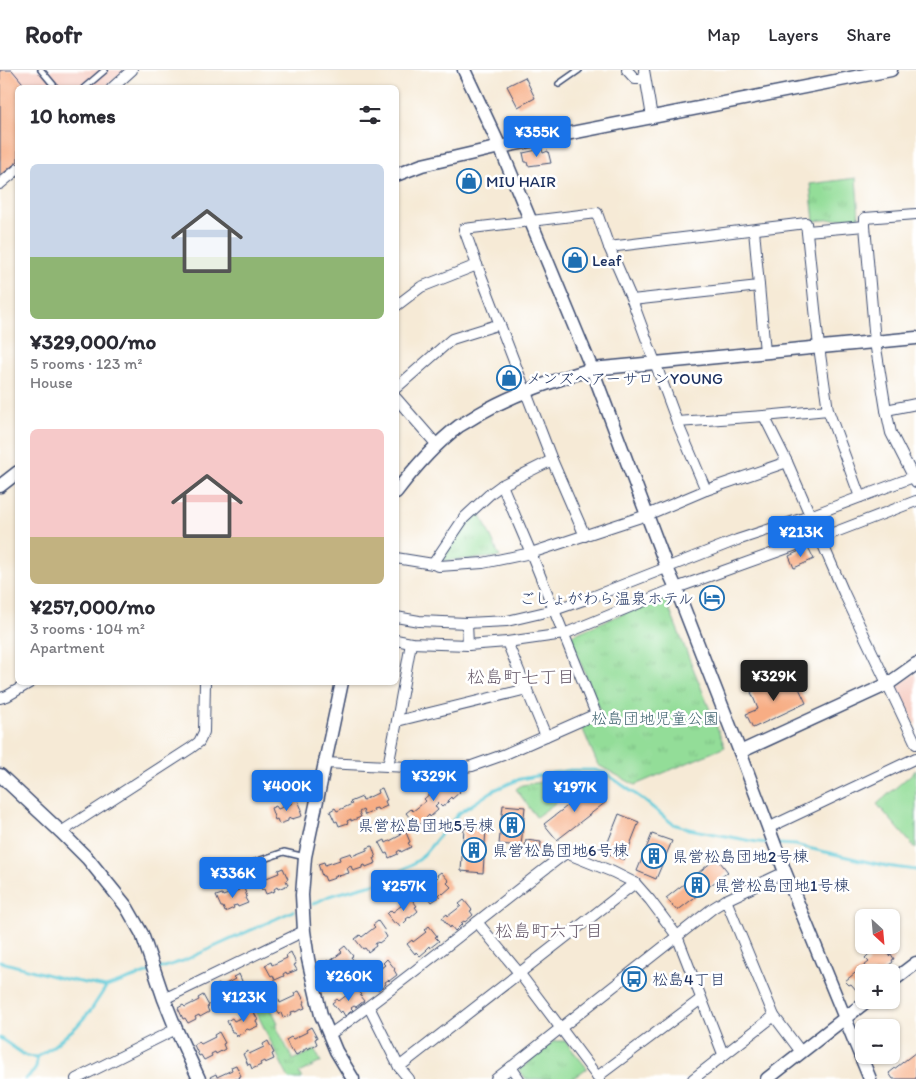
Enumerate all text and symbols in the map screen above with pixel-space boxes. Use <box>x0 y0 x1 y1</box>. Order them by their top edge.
text: Roofr <box>25 20 82 49</box>
text: Map <box>707 24 740 46</box>
text: Layers <box>768 24 818 46</box>
text: Share <box>846 24 891 46</box>
icon: filters <box>356 101 384 129</box>
text: 10 homes <box>30 103 116 128</box>
pin: ¥355K <box>502 116 572 158</box>
text: ¥355K <box>515 122 559 141</box>
shop icon: MIU HAIR <box>456 168 482 194</box>
place label: MIU HAIR <box>486 172 556 191</box>
icon: home <box>162 196 252 286</box>
shop icon: Leaf <box>562 247 588 273</box>
place label: Leaf <box>592 251 623 270</box>
text: ¥329,000/mo <box>30 329 156 354</box>
text: 5 rooms · 123 m² <box>30 354 142 373</box>
shop icon: メンズヘアーサロンYOUNG <box>496 365 522 391</box>
place label: メンズヘアーサロンYOUNG <box>526 369 723 388</box>
text: House <box>30 373 73 392</box>
icon: home <box>162 461 252 551</box>
pin: ¥213K <box>766 516 836 558</box>
text: ¥213K <box>779 522 823 541</box>
hotel icon: ごしょがわら温泉ホテル <box>699 585 725 611</box>
place label: ごしょがわら温泉ホテル <box>519 589 694 608</box>
text: ¥257,000/mo <box>30 594 155 619</box>
text: 3 rooms · 104 m² <box>30 619 145 638</box>
text: Apartment <box>30 638 105 657</box>
pin: ¥329K <box>739 660 809 702</box>
district label: 松島町七丁目 <box>467 666 575 688</box>
text: ¥329K <box>752 666 796 685</box>
park label: 松島団地児童公園 <box>591 709 719 728</box>
pin: ¥329K <box>399 760 469 802</box>
text: ¥329K <box>412 766 456 785</box>
pin: ¥400K <box>252 770 322 812</box>
pin: ¥197K <box>540 770 610 813</box>
text: ¥400K <box>263 776 311 795</box>
text: ¥197K <box>554 777 596 796</box>
building icon: 県営松島団地5号棟 <box>499 812 525 838</box>
place label: 県営松島団地5号棟 <box>358 816 494 835</box>
building icon: 県営松島団地6号棟 <box>461 837 487 863</box>
place label: 県営松島団地6号棟 <box>492 841 628 860</box>
building icon: 県営松島団地2号棟 <box>641 843 667 869</box>
place label: 県営松島団地2号棟 <box>672 847 808 866</box>
pin: ¥336K <box>198 856 268 899</box>
text: ¥336K <box>210 863 256 882</box>
pin: ¥257K <box>369 870 439 912</box>
building icon: 県営松島団地1号棟 <box>684 872 710 898</box>
text: ¥257K <box>382 876 426 895</box>
place label: 県営松島団地1号棟 <box>714 876 849 895</box>
north arrow <box>855 909 900 954</box>
map controls <box>855 909 900 1064</box>
district label: 松島町六丁目 <box>495 920 603 942</box>
pin: ¥260K <box>314 960 384 1002</box>
button: + <box>855 964 900 1009</box>
text: ¥260K <box>326 966 372 985</box>
bus stop icon: 松島4丁目 <box>621 966 647 992</box>
place label: 松島4丁目 <box>652 970 726 989</box>
pin: ¥123K <box>209 980 279 1023</box>
text: ¥123K <box>222 987 266 1006</box>
button: − <box>855 1019 900 1064</box>

